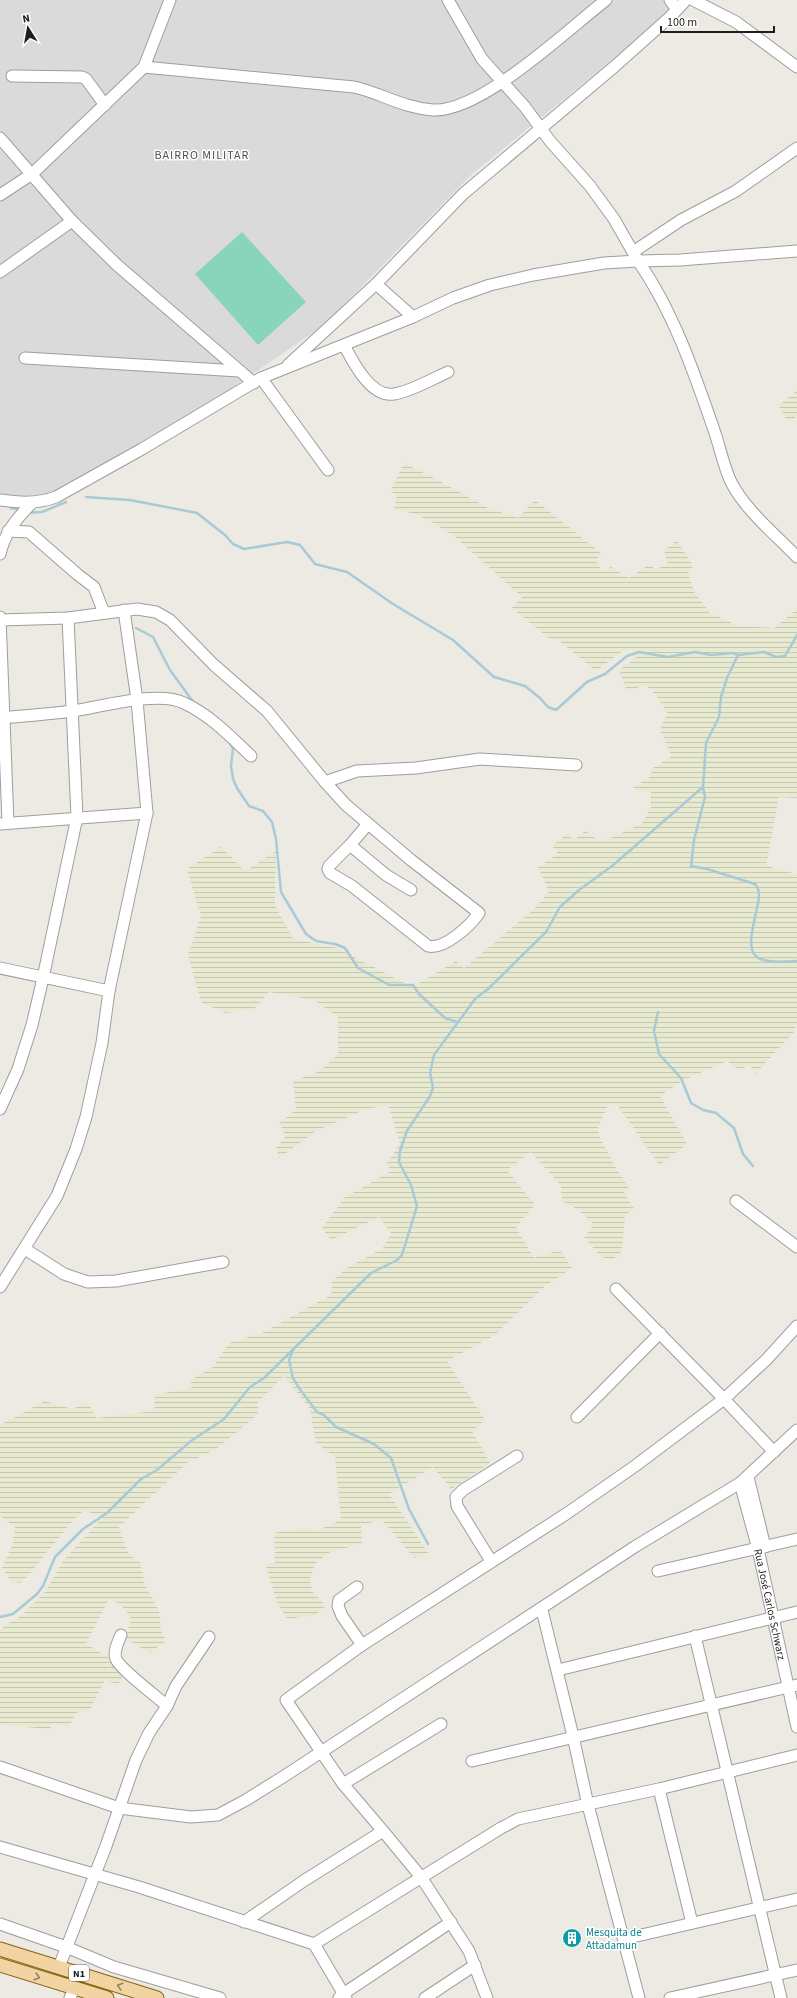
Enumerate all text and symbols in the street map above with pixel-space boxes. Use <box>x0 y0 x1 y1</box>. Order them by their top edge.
north arrow <box>8 8 48 48</box>
scale bar <box>661 8 774 34</box>
text: N <box>21 11 31 27</box>
text: 100 m <box>667 14 697 31</box>
district label: BAIRRO MILITAR <box>155 147 249 164</box>
street label: Rua José Carlos Schwarz <box>750 1547 789 1662</box>
place label: Mesquita de Attadamun <box>586 1925 642 1953</box>
building icon: Mesquita de Attadamun <box>561 1927 583 1949</box>
road number: N1 <box>69 1965 89 1981</box>
one-way arrow <box>34 1972 41 1981</box>
one-way arrow <box>117 1982 124 1991</box>

